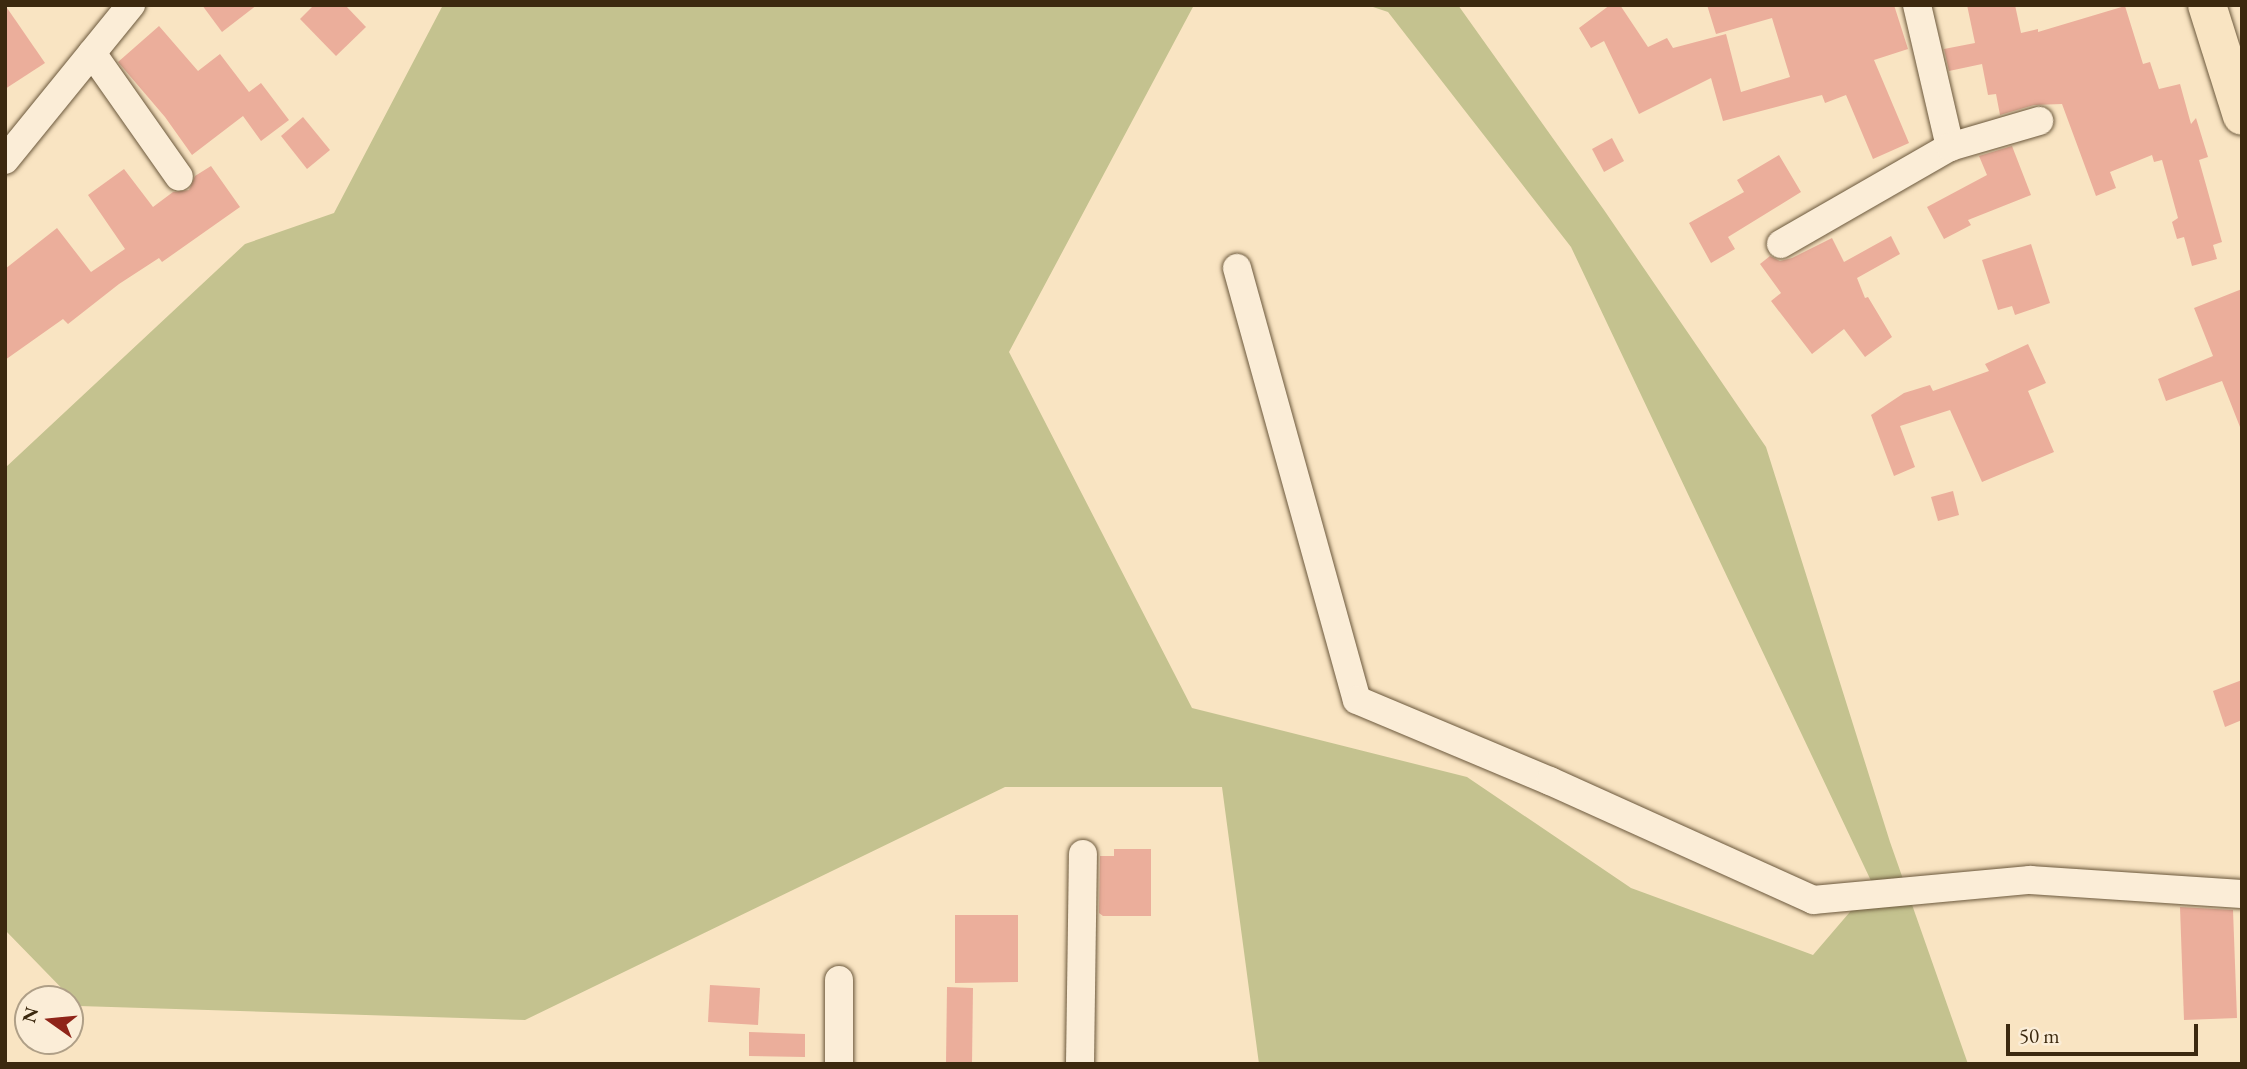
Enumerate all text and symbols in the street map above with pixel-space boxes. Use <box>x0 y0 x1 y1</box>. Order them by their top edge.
north arrow <box>14 985 84 1055</box>
text: N <box>16 1004 44 1026</box>
scale bar <box>2009 1010 2202 1054</box>
text: 50 m <box>2019 1022 2060 1049</box>

